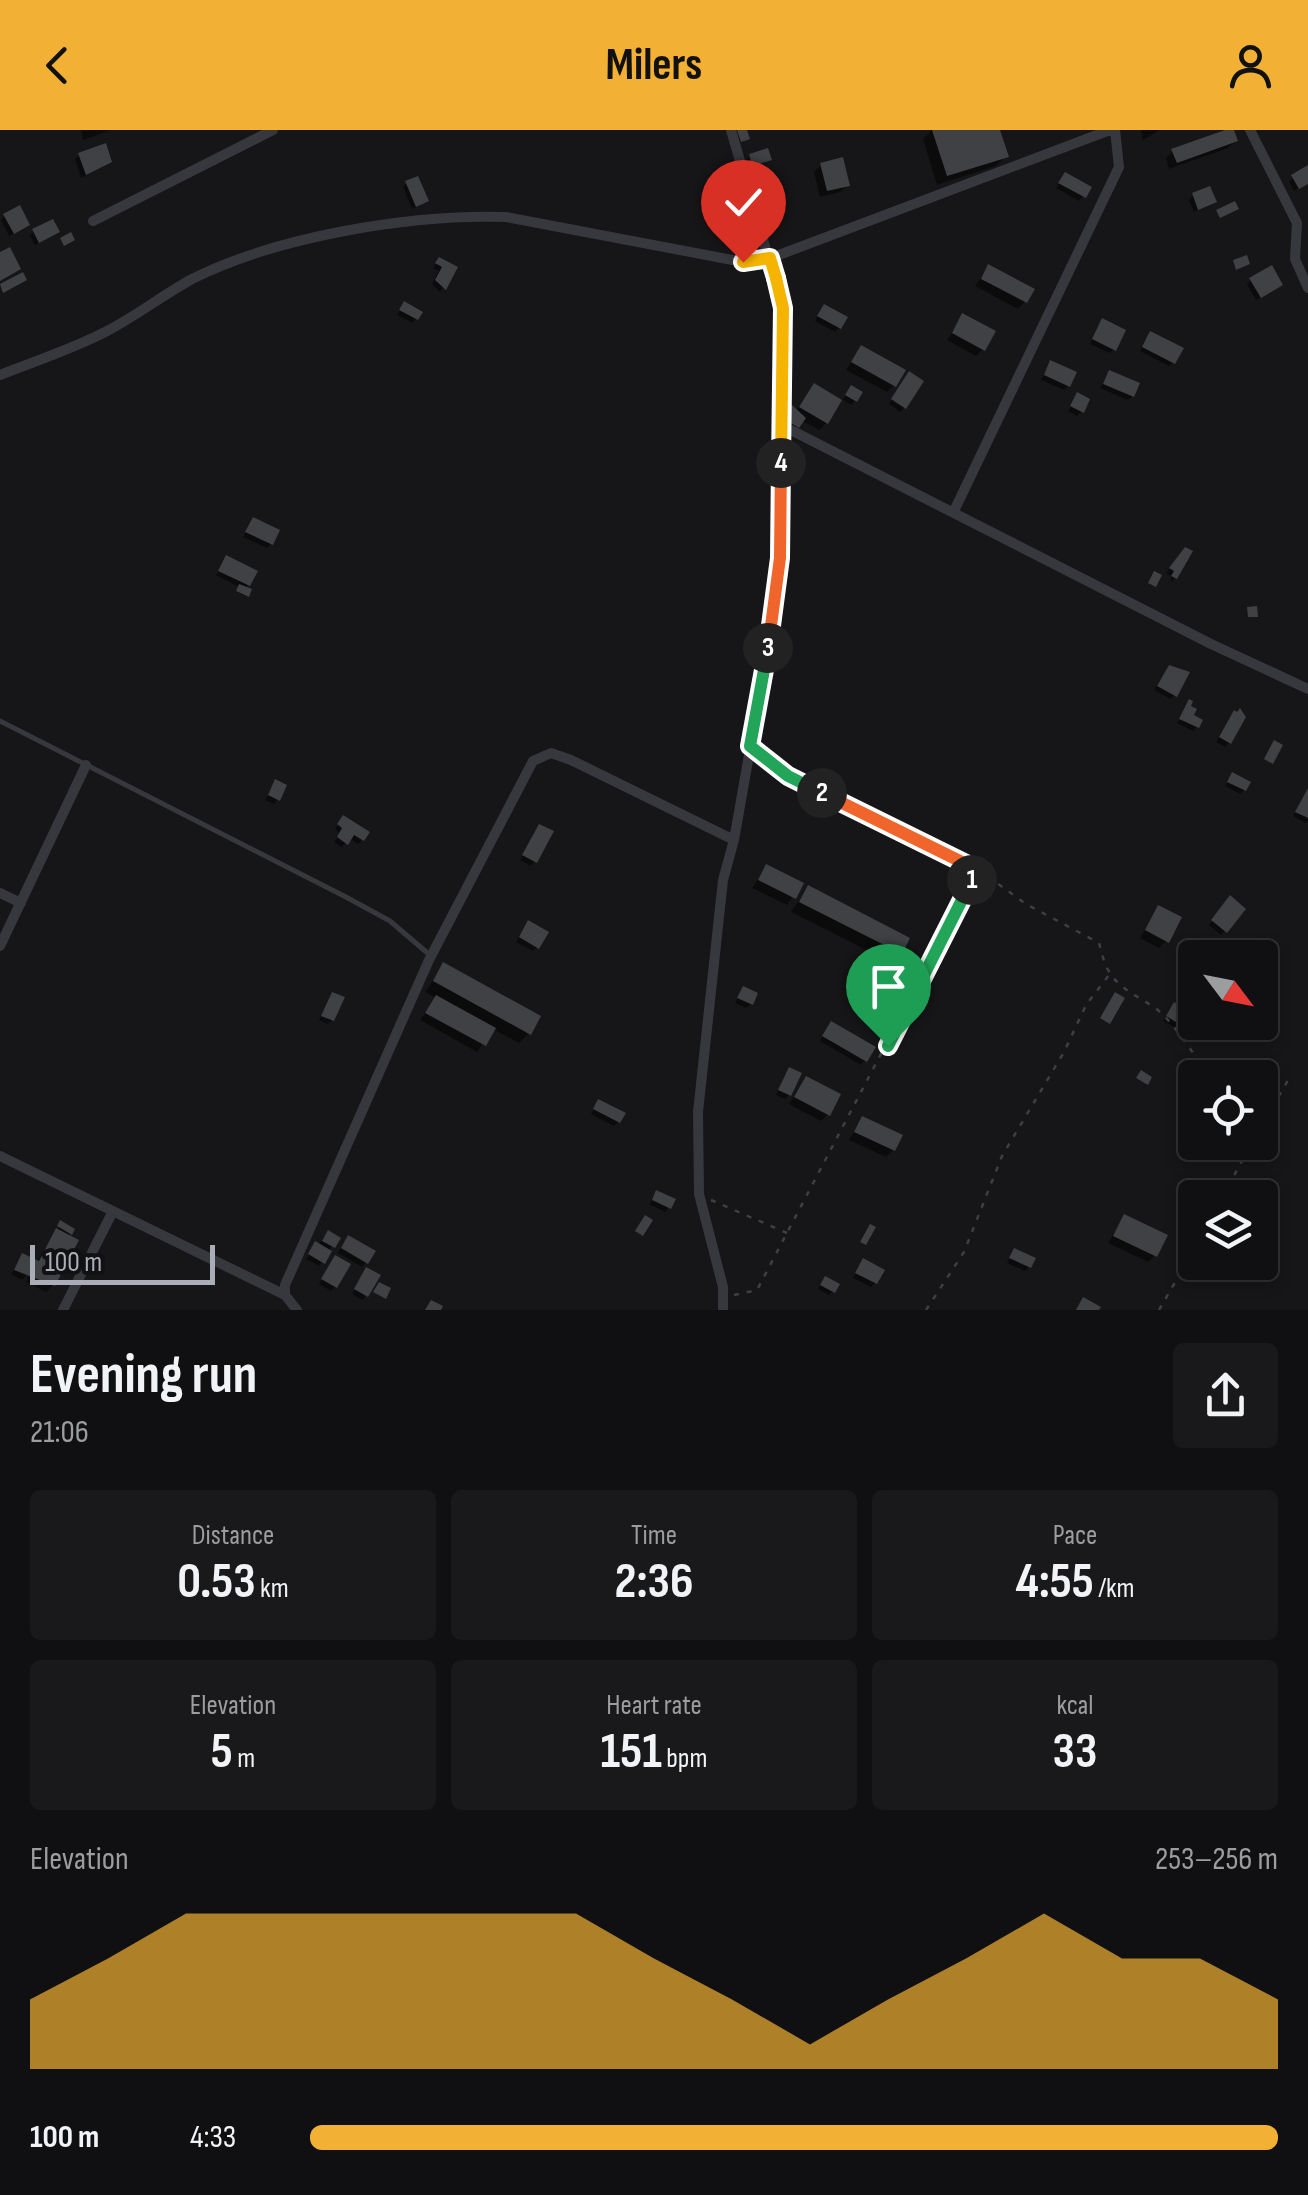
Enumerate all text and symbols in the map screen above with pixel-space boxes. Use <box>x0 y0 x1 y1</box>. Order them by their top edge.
icon: back <box>30 38 85 93</box>
text: Milers <box>606 38 702 93</box>
icon: person <box>1223 38 1278 93</box>
pin <box>701 160 786 263</box>
icon: check <box>716 175 771 230</box>
pin: 4 <box>756 438 806 488</box>
text: 4 <box>774 446 788 479</box>
pin: 3 <box>743 623 793 673</box>
text: 3 <box>762 631 774 664</box>
pin: 2 <box>797 768 847 818</box>
text: 2 <box>816 776 828 809</box>
pin: 1 <box>947 855 997 905</box>
text: 1 <box>967 863 977 896</box>
north arrow <box>1178 940 1278 1040</box>
map controls <box>1178 940 1278 1280</box>
pin <box>846 944 931 1047</box>
icon: arrive <box>861 959 916 1014</box>
button: locate <box>1178 1060 1278 1160</box>
button: layers <box>1178 1180 1278 1280</box>
scale bar <box>30 1240 215 1284</box>
text: 100 m <box>45 1246 102 1279</box>
text: Evening run <box>30 1342 257 1409</box>
button: share <box>1173 1343 1278 1448</box>
text: 21:06 <box>30 1413 89 1452</box>
text: Distance <box>192 1519 274 1552</box>
text: Time <box>631 1519 677 1552</box>
text: Pace <box>1053 1519 1097 1552</box>
text: 0.53 <box>177 1552 256 1612</box>
text: 2:36 <box>615 1552 693 1612</box>
text: 4:55 <box>1015 1552 1094 1612</box>
text: km <box>256 1572 289 1605</box>
text: /km <box>1094 1572 1135 1605</box>
text: Elevation <box>190 1689 276 1722</box>
text: Heart rate <box>606 1689 702 1722</box>
text: kcal <box>1056 1689 1094 1722</box>
text: 5 <box>211 1722 233 1782</box>
text: 151 <box>601 1722 662 1782</box>
text: 33 <box>1053 1722 1097 1782</box>
text: m <box>233 1742 255 1775</box>
text: bpm <box>662 1742 707 1775</box>
text: Elevation <box>30 1840 129 1879</box>
text: 253–256 m <box>1155 1840 1278 1879</box>
text: 100 m <box>30 2118 99 2157</box>
text: 4:33 <box>190 2118 236 2157</box>

